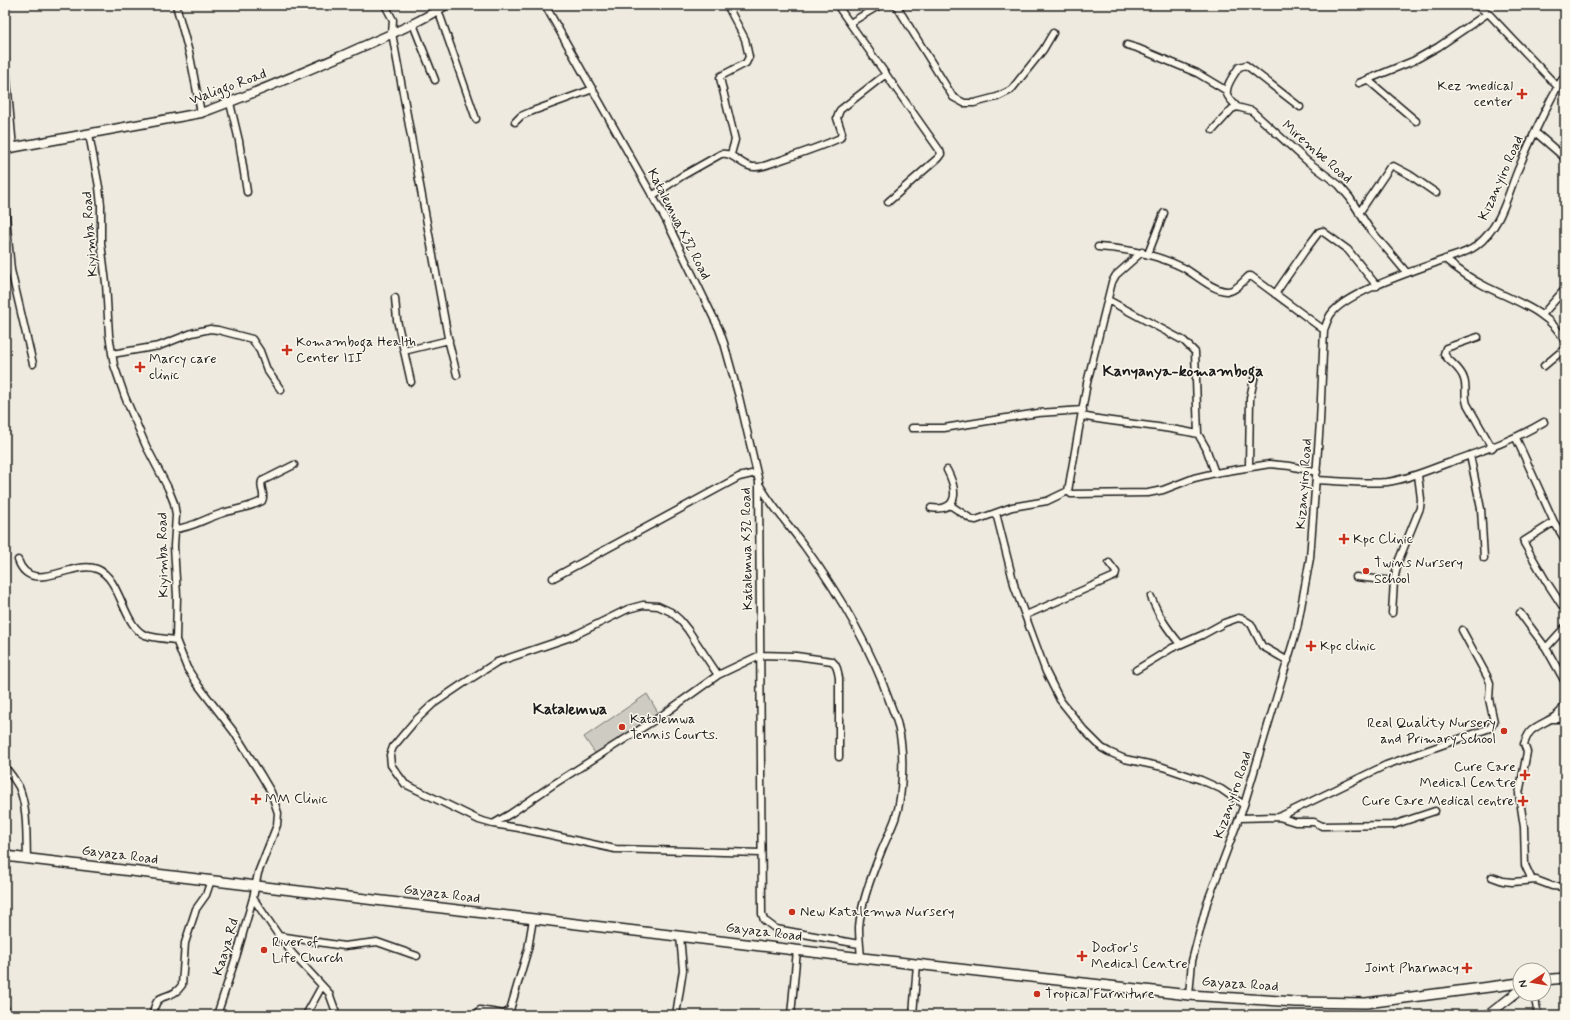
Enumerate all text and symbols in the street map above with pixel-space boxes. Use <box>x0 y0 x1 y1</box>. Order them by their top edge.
street label: Waliggo Road <box>187 65 270 111</box>
place label: Kez medical center <box>1437 77 1513 111</box>
marker: Kez medical center <box>1516 88 1528 100</box>
street label: Mirembe Road <box>1278 116 1356 188</box>
street label: Kizanyiro Road <box>1474 133 1528 223</box>
street label: Katalemwa X32 Road <box>643 165 715 283</box>
street label: Kiyimba Road <box>78 191 102 277</box>
place label: Komamboga Health Center III <box>296 333 416 367</box>
marker: Komamboga Health Center III <box>281 344 293 356</box>
place label: Marcy care clinic <box>149 350 217 384</box>
marker: Marcy care clinic <box>134 361 146 373</box>
district label: Kanyanya-komamboga <box>1103 361 1263 384</box>
street label: Kizanyiro Road <box>1292 438 1316 530</box>
street label: Katalemwa X32 Road <box>737 487 757 611</box>
street label: Kiyimba Road <box>153 512 173 598</box>
place label: Kpc Clinic <box>1353 530 1414 548</box>
marker: Kpc Clinic <box>1338 533 1350 545</box>
place label: Twins Nursery School <box>1374 554 1463 588</box>
marker: Twins Nursery School <box>1361 566 1371 576</box>
place label: Kpc clinic <box>1320 637 1376 655</box>
marker: Kpc clinic <box>1305 640 1317 652</box>
district label: Katalemwa <box>533 699 607 720</box>
place label: Katalemwa Tennis Courts. <box>630 710 718 744</box>
place label: Real Quality Nursery and Primary School <box>1367 714 1496 748</box>
marker: Katalemwa Tennis Courts. <box>617 722 627 732</box>
marker: Real Quality Nursery and Primary School <box>1499 726 1509 736</box>
street label: Kizanyiro Road <box>1210 749 1256 841</box>
place label: Cure Care Medical Centre <box>1419 758 1516 792</box>
marker: Cure Care Medical Centre <box>1519 769 1531 781</box>
place label: MM Clinic <box>265 790 329 808</box>
place label: Cure Care Medical centre <box>1362 792 1514 810</box>
marker: MM Clinic <box>250 793 262 805</box>
marker: Cure Care Medical centre <box>1517 795 1529 807</box>
street label: Gayaza Road <box>81 841 159 869</box>
street label: Gayaza Road <box>403 880 481 908</box>
place label: New Katalemwa Nursery <box>800 903 954 921</box>
marker: New Katalemwa Nursery <box>787 907 797 917</box>
street label: Kaaya Rd <box>209 916 243 978</box>
street label: Gayaza Road <box>725 918 803 946</box>
place label: River of Life Church <box>272 933 343 967</box>
place label: Doctor's Medical Centre <box>1091 939 1188 973</box>
marker: River of Life Church <box>259 945 269 955</box>
marker: Doctor's Medical Centre <box>1076 950 1088 962</box>
place label: Joint Pharmacy <box>1364 959 1459 977</box>
north arrow <box>1512 962 1552 1002</box>
marker: Joint Pharmacy <box>1462 963 1472 973</box>
street label: Gayaza Road <box>1201 972 1279 996</box>
text: N <box>1516 979 1531 989</box>
place label: Tropical Furniture <box>1045 985 1154 1003</box>
marker: Tropical Furniture <box>1032 989 1042 999</box>

